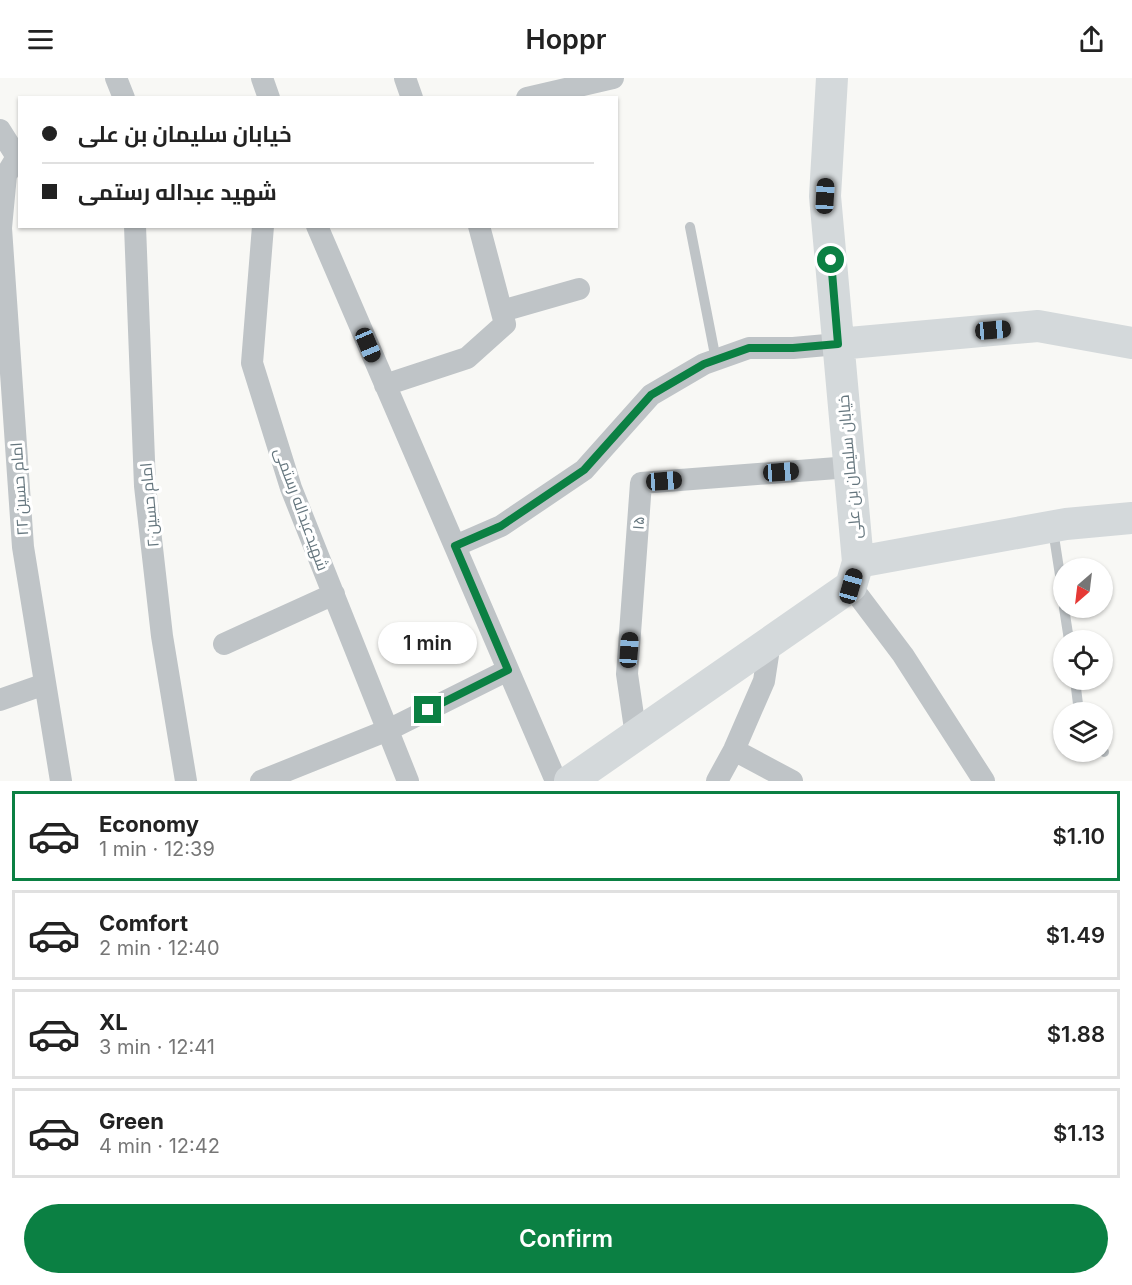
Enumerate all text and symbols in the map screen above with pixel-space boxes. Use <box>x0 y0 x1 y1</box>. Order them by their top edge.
icon: menu <box>24 23 57 56</box>
text: Hoppr <box>526 23 607 56</box>
icon: share <box>1075 23 1108 56</box>
text: خیابان سلیمان بن علی <box>78 121 292 147</box>
car <box>815 178 835 214</box>
text: شهید عبداله رستمی <box>78 179 277 205</box>
route start <box>817 246 844 273</box>
car <box>974 319 1012 341</box>
car <box>353 325 383 365</box>
street label: خیابان سلیمان بن علی <box>833 394 866 540</box>
street label: امام حسین ۲۲ <box>6 441 34 536</box>
street label: شهیدعبداله رستمی <box>270 445 334 574</box>
street label: امام حسین۲۰ <box>135 462 165 548</box>
car <box>762 462 800 482</box>
car <box>645 471 683 491</box>
street label: ۱۵ <box>628 515 648 531</box>
north arrow <box>1053 558 1113 618</box>
map controls <box>1053 558 1113 762</box>
car <box>837 566 865 606</box>
callout: 1 min <box>378 623 478 665</box>
button: locate <box>1053 630 1113 690</box>
text: 1 min <box>403 631 452 655</box>
car <box>619 631 639 669</box>
route end <box>414 696 441 723</box>
button: layers <box>1053 702 1113 762</box>
icon: car <box>27 809 81 863</box>
text: Economy <box>99 811 199 837</box>
text: $1.10 <box>1053 823 1105 849</box>
text: 1 min · 12:39 <box>99 837 215 861</box>
icon: car <box>27 908 81 962</box>
text: Comfort <box>99 910 188 936</box>
text: $1.49 <box>1046 922 1105 948</box>
text: 2 min · 12:40 <box>99 936 220 960</box>
icon: car <box>27 1007 81 1061</box>
text: XL <box>99 1009 128 1035</box>
text: $1.88 <box>1047 1021 1105 1047</box>
text: 3 min · 12:41 <box>99 1035 215 1059</box>
icon: car <box>27 1106 81 1160</box>
text: Green <box>99 1108 164 1134</box>
text: $1.13 <box>1053 1120 1105 1146</box>
text: 4 min · 12:42 <box>99 1134 220 1158</box>
button: Confirm <box>24 1204 1108 1273</box>

